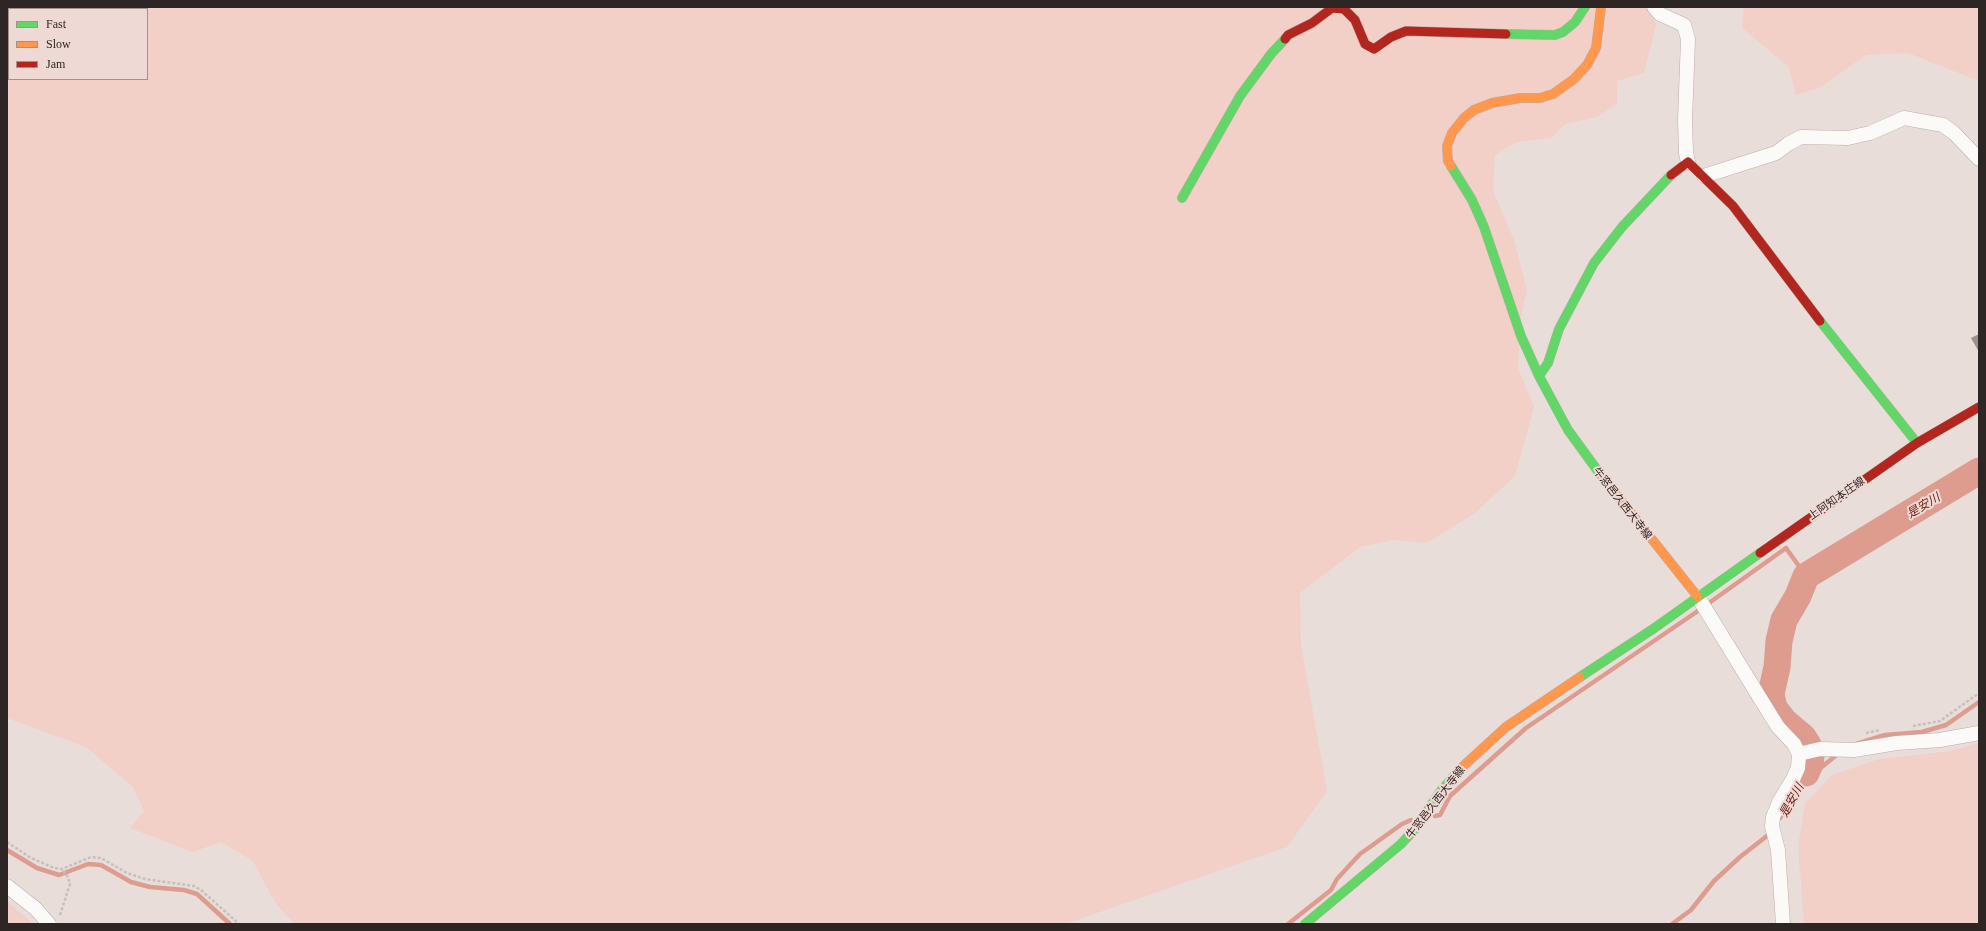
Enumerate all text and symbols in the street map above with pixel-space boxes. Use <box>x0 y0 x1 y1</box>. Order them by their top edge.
legend <box>8 8 148 80</box>
text: Fast <box>46 17 66 31</box>
text: Slow <box>46 37 71 51</box>
text: Jam <box>46 57 65 71</box>
street label: 牛窓邑久西大寺線 <box>1591 464 1655 542</box>
street label: 上阿知本庄線 <box>1805 474 1867 522</box>
water label: 是安川 <box>1904 490 1942 520</box>
street label: 牛窓邑久西大寺線 <box>1403 763 1467 841</box>
water label: 是安川 <box>1776 781 1806 819</box>

